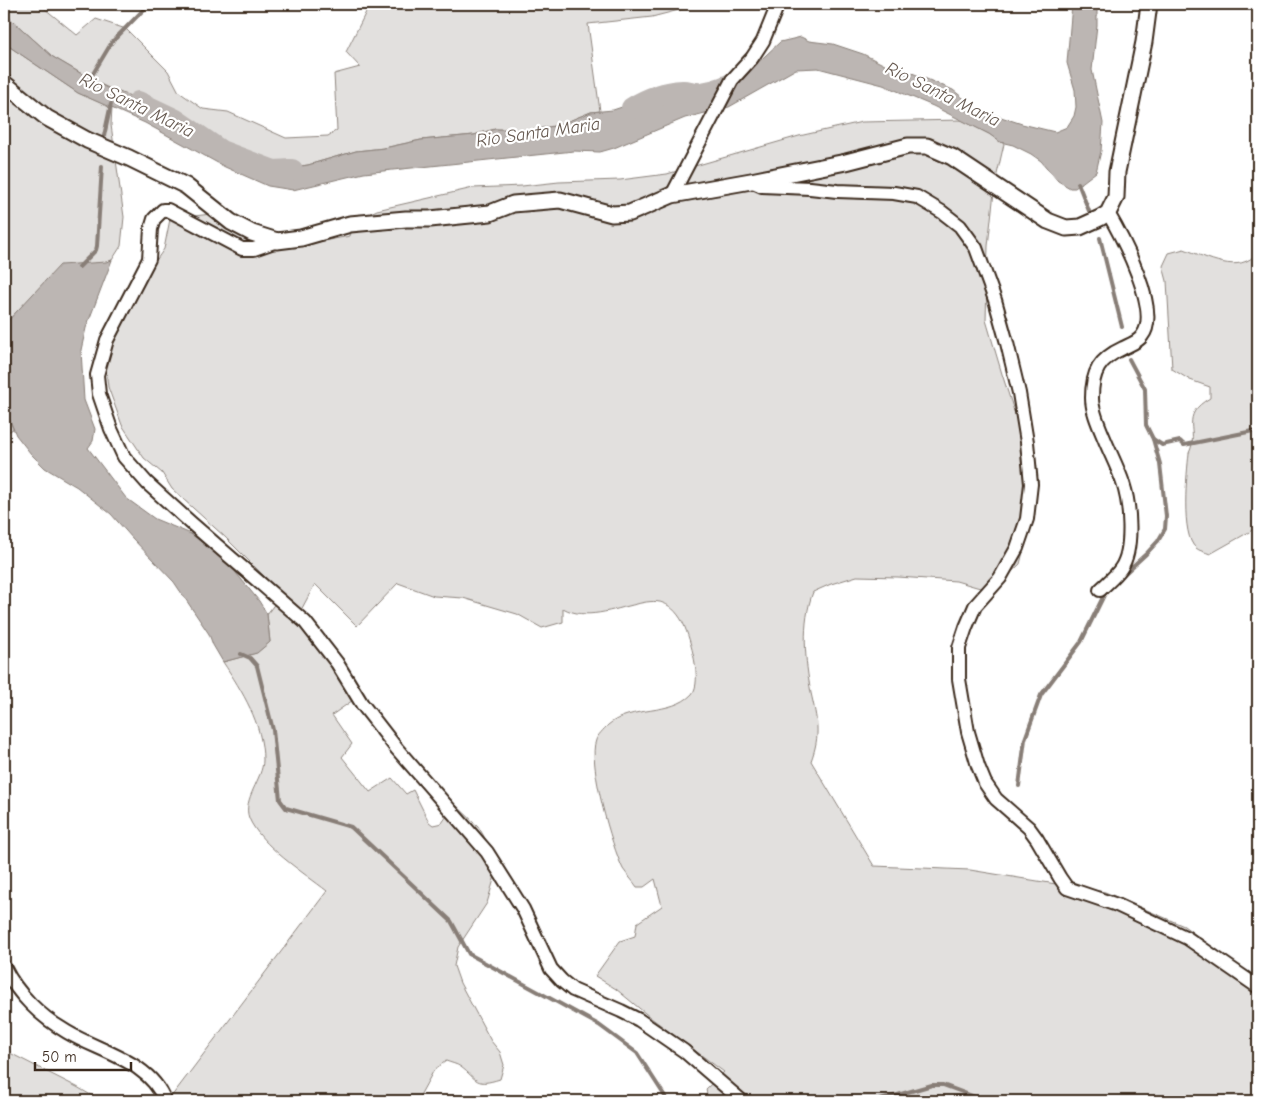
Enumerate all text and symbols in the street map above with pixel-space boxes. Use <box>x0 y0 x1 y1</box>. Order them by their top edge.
water label: Rio Santa Maria <box>882 58 1003 131</box>
water label: Rio Santa Maria <box>76 69 197 142</box>
water label: Rio Santa Maria <box>475 113 601 152</box>
scale bar <box>35 1040 131 1072</box>
text: 50 m <box>42 1048 77 1066</box>

